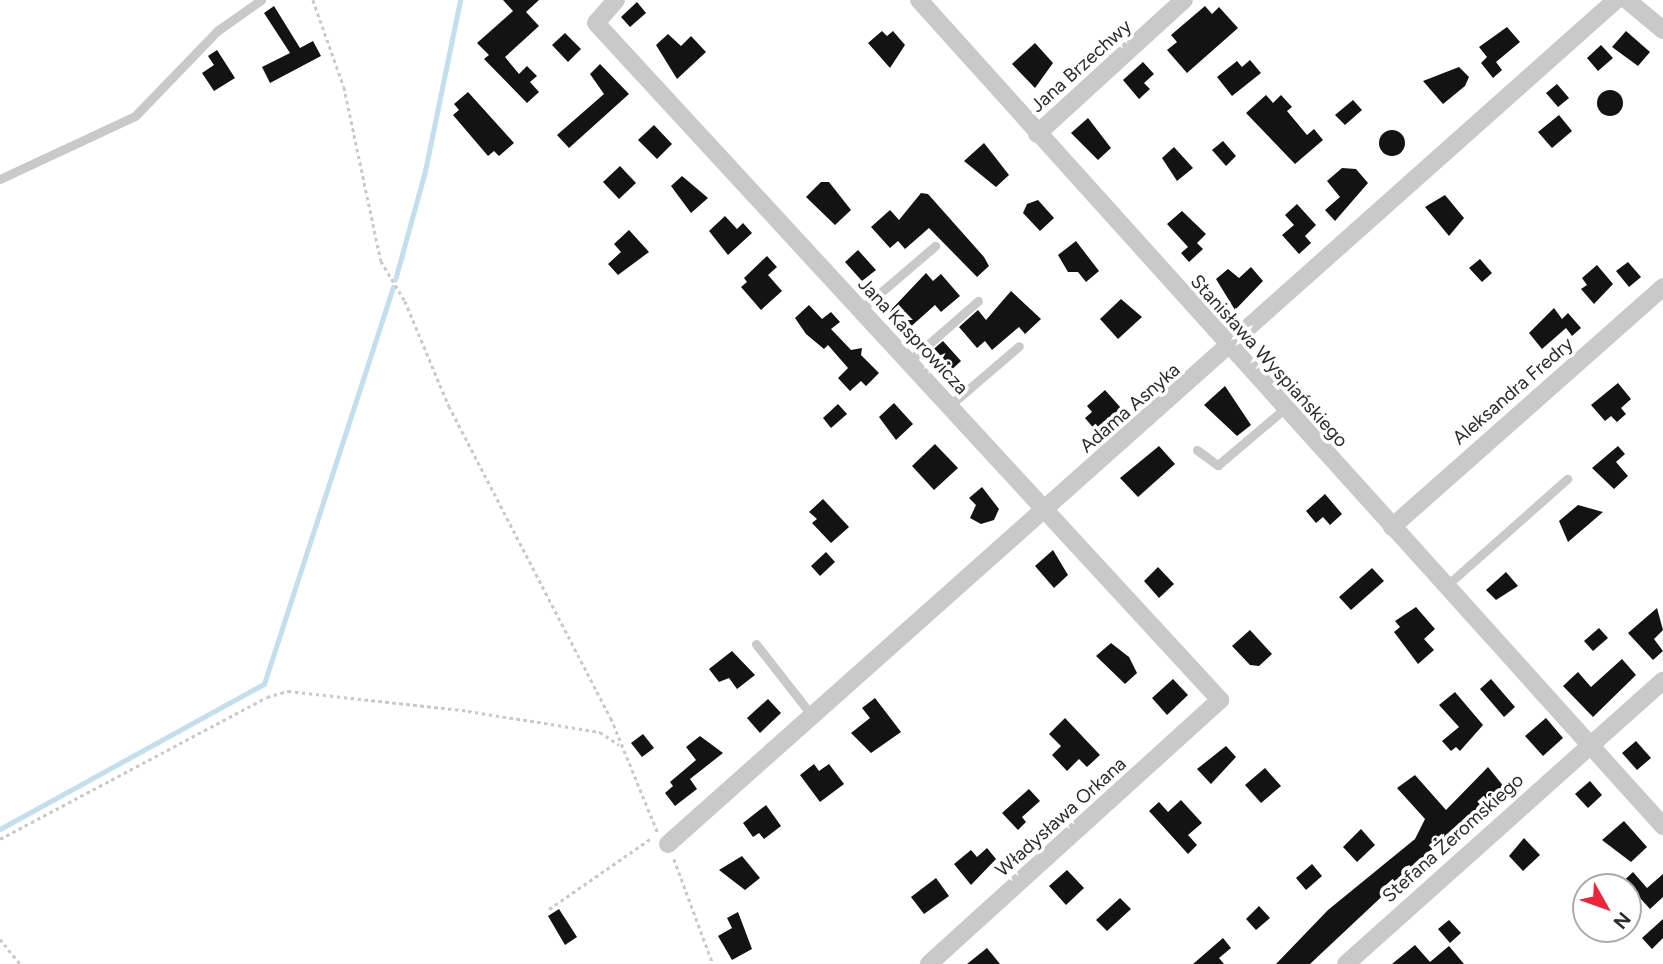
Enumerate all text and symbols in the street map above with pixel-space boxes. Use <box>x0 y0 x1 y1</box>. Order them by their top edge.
street label: Jana Brzechwy <box>1026 15 1136 117</box>
street label: Stanisława Wyspiańskiego <box>1185 270 1353 452</box>
street label: Jana Kasprowicza <box>853 273 973 399</box>
street label: Aleksandra Fredry <box>1448 332 1578 450</box>
street label: Adama Asnyka <box>1075 358 1185 458</box>
street label: Władysława Orkana <box>991 753 1131 881</box>
street label: Stefana Żeromskiego <box>1378 769 1528 907</box>
north arrow <box>1572 873 1642 943</box>
text: N <box>1608 908 1635 934</box>

